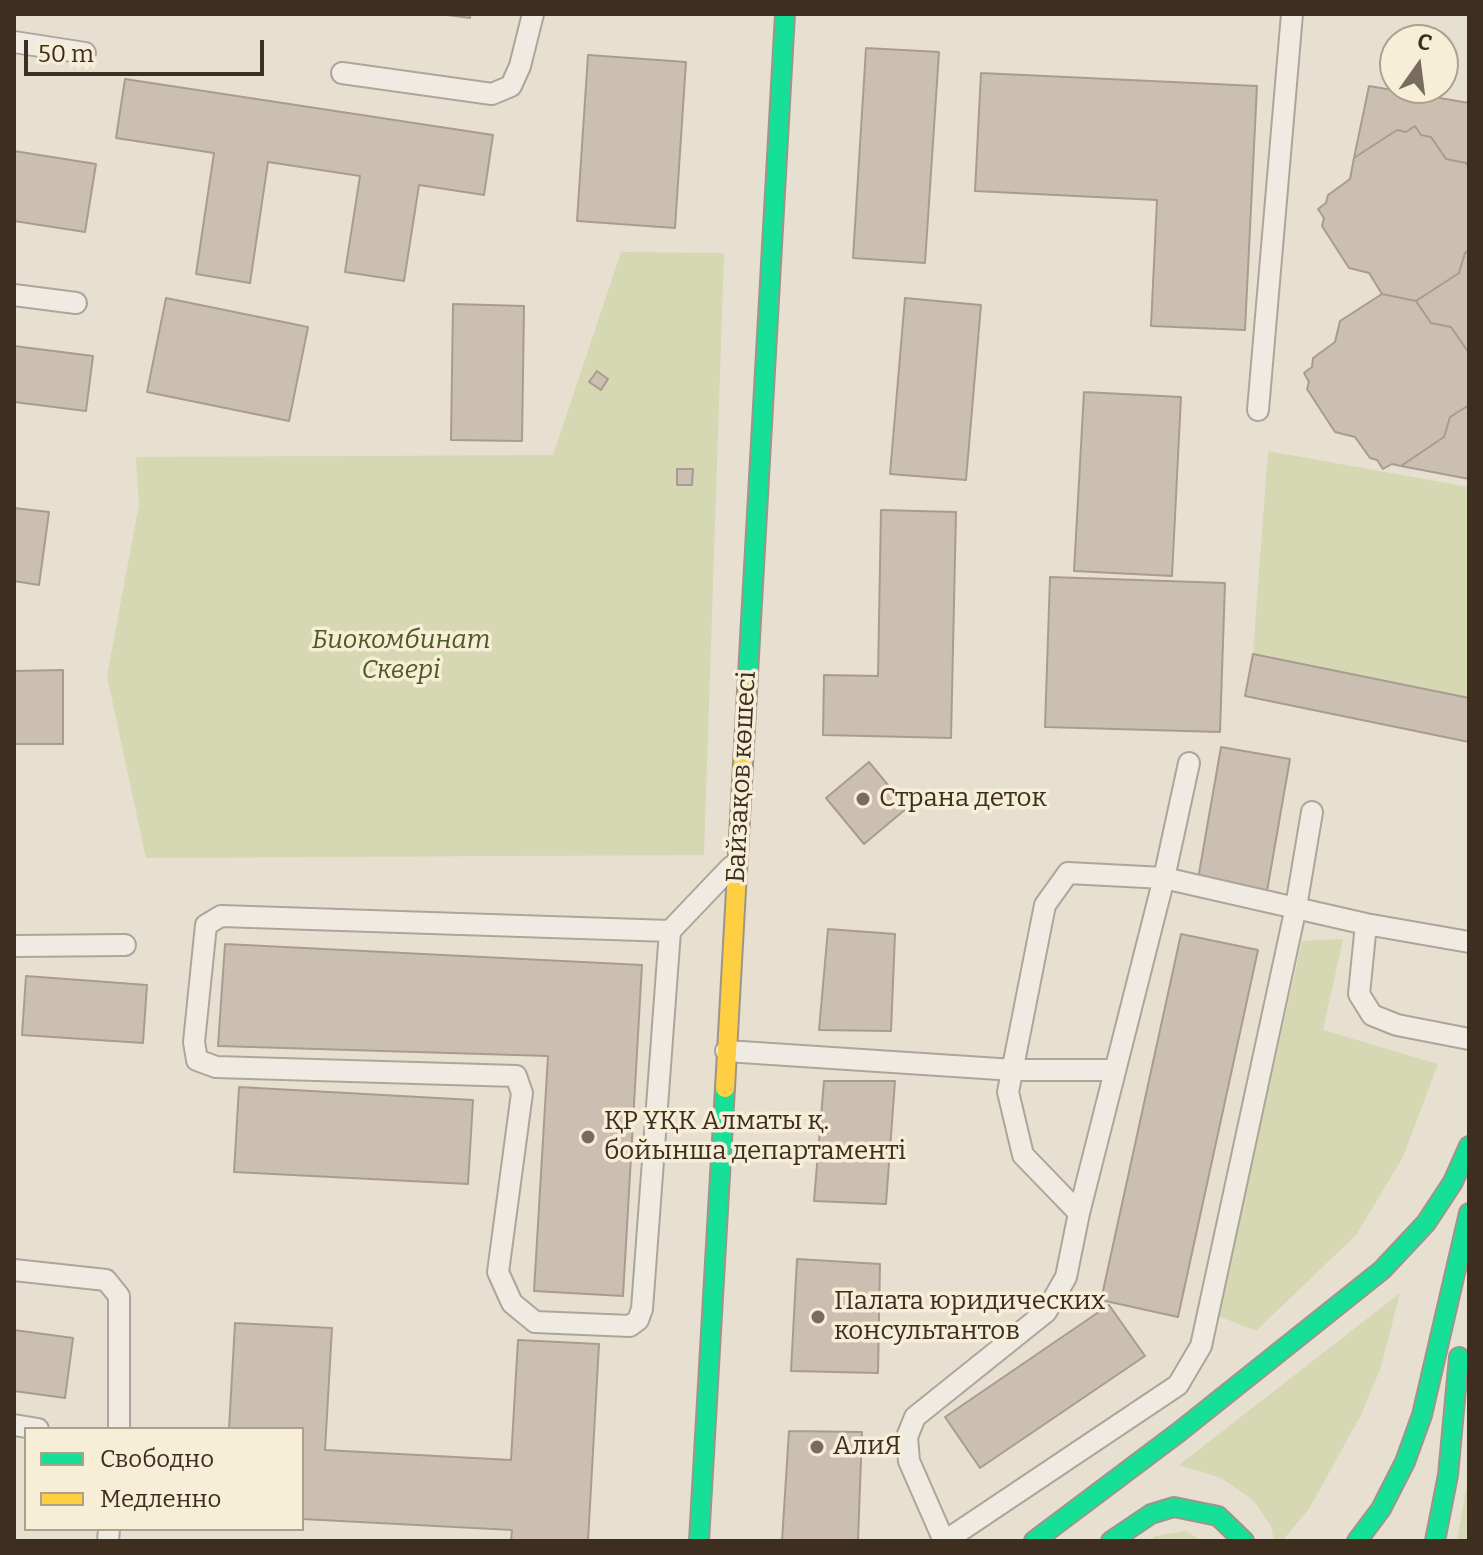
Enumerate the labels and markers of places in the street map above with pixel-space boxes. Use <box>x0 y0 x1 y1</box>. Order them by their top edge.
place label: Страна деток <box>879 783 1047 815</box>
marker: Страна деток <box>854 790 872 808</box>
place label: ҚР ҰҚК Алматы қ. бойынша департаменті <box>604 1106 906 1168</box>
marker: ҚР ҰҚК Алматы қ. бойынша департаменті <box>579 1128 597 1146</box>
place label: Палата юридических консультантов <box>834 1286 1105 1348</box>
marker: Палата юридических консультантов <box>809 1308 827 1326</box>
place label: АлиЯ <box>833 1431 901 1463</box>
marker: АлиЯ <box>808 1438 826 1456</box>

